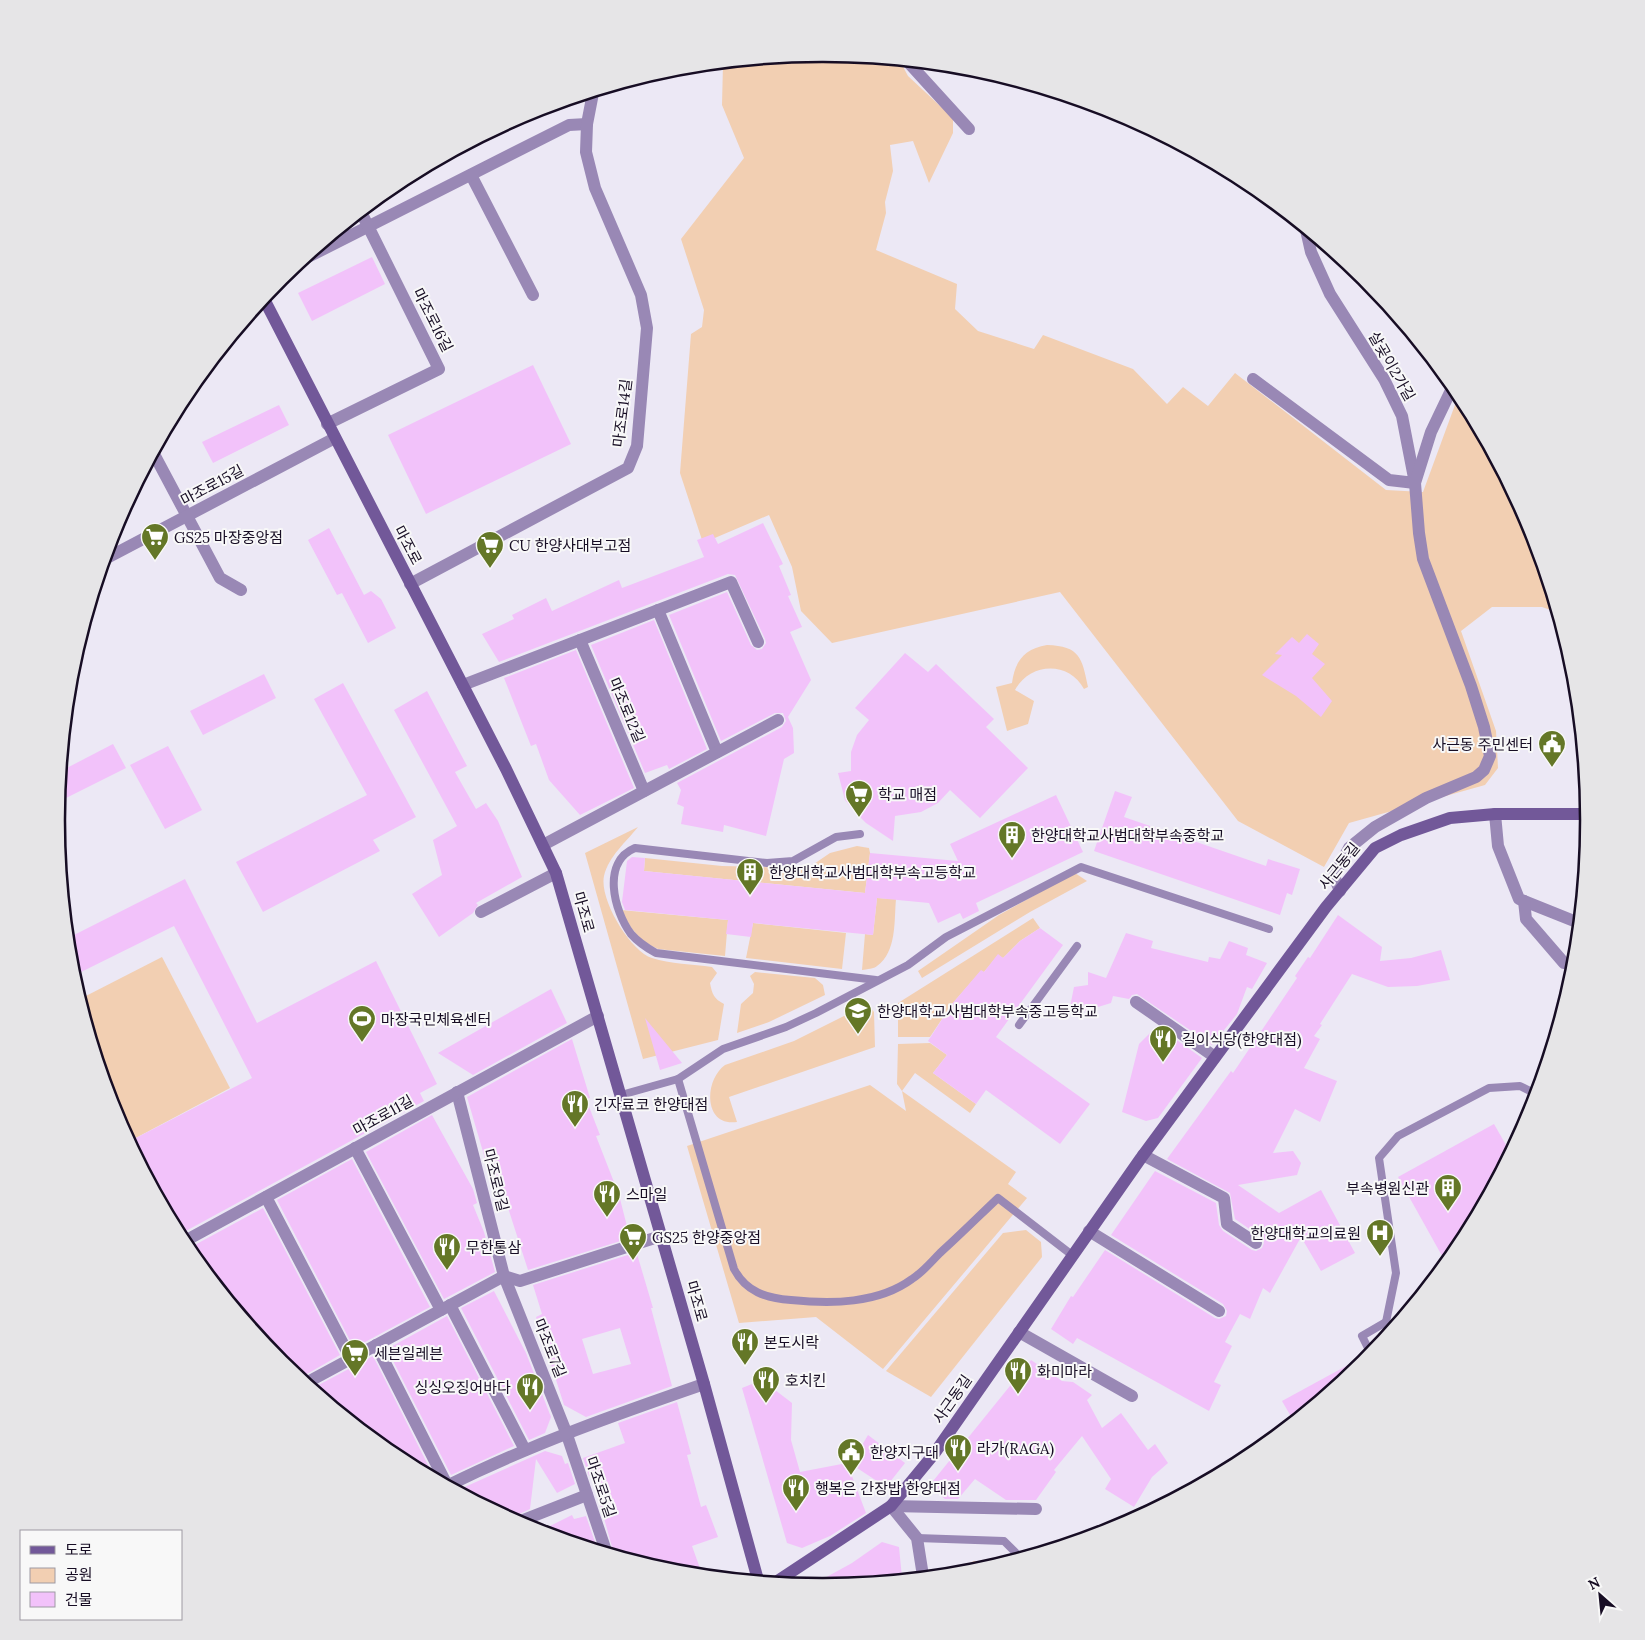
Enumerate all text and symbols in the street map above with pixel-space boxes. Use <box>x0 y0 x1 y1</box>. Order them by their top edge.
street label: 마조로16길 <box>409 285 457 355</box>
street label: 살곶이2가길 <box>1365 328 1419 404</box>
street label: 마조로14길 <box>608 378 636 448</box>
street label: 마조로15길 <box>177 460 247 510</box>
supermarket icon: GS25 마장중앙점 <box>140 522 170 561</box>
street label: 마조로 <box>390 522 426 568</box>
place label: GS25 마장중앙점 <box>174 528 283 547</box>
supermarket icon: CU 한양사대부고점 <box>475 530 505 569</box>
place label: CU 한양사대부고점 <box>509 536 631 555</box>
street label: 마조로12길 <box>605 675 649 745</box>
public building icon: 사근동 주민센터 <box>1537 729 1567 768</box>
place label: 사근동 주민센터 <box>1432 735 1533 754</box>
supermarket icon: 학교 매점 <box>844 779 874 818</box>
place label: 학교 매점 <box>878 785 937 804</box>
building icon: 한양대학교사범대학부속중학교 <box>997 820 1027 859</box>
place label: 한양대학교사범대학부속중학교 <box>1031 826 1224 845</box>
street label: 사근동길 <box>1314 839 1364 893</box>
building icon: 한양대학교사범대학부속고등학교 <box>735 857 765 896</box>
place label: 한양대학교사범대학부속고등학교 <box>769 863 976 882</box>
street label: 마조로 <box>569 889 599 935</box>
school or university icon: 한양대학교사범대학부속중고등학교 <box>843 996 873 1035</box>
place label: 한양대학교사범대학부속중고등학교 <box>877 1002 1098 1021</box>
sports icon: 마장국민체육센터 <box>347 1004 377 1043</box>
place label: 마장국민체육센터 <box>381 1010 491 1029</box>
restaurant icon: 길이식당(한양대점) <box>1148 1024 1178 1063</box>
place label: 길이식당(한양대점) <box>1182 1030 1302 1050</box>
restaurant icon: 긴자료코 한양대점 <box>560 1089 590 1128</box>
street label: 마조로11길 <box>349 1091 417 1139</box>
place label: 긴자료코 한양대점 <box>594 1095 708 1114</box>
street label: 마조로9길 <box>479 1147 513 1213</box>
building icon: 부속병원신관 <box>1433 1173 1463 1212</box>
restaurant icon: 스마일 <box>592 1179 622 1218</box>
place label: 부속병원신관 <box>1346 1179 1429 1198</box>
place label: 스마일 <box>626 1185 667 1204</box>
hospital icon: 한양대학교의료원 <box>1365 1218 1395 1257</box>
supermarket icon: GS25 한양중앙점 <box>618 1222 648 1261</box>
place label: 한양대학교의료원 <box>1251 1224 1361 1243</box>
place label: GS25 한양중앙점 <box>652 1228 761 1247</box>
restaurant icon: 무한통삼 <box>432 1232 462 1271</box>
place label: 무한통삼 <box>466 1238 521 1257</box>
street label: 마조로 <box>682 1278 712 1324</box>
street label: 마조로7길 <box>530 1316 570 1380</box>
restaurant icon: 본도시락 <box>730 1327 760 1366</box>
place label: 본도시락 <box>764 1333 819 1352</box>
supermarket icon: 세븐일레븐 <box>340 1338 370 1377</box>
place label: 세븐일레븐 <box>374 1344 443 1363</box>
restaurant icon: 화미마라 <box>1003 1356 1033 1395</box>
place label: 화미마라 <box>1037 1362 1092 1381</box>
restaurant icon: 호치킨 <box>751 1365 781 1404</box>
place label: 호치킨 <box>785 1371 826 1390</box>
street label: 사근동길 <box>928 1371 976 1427</box>
restaurant icon: 싱싱오징어바다 <box>515 1372 545 1411</box>
place label: 싱싱오징어바다 <box>414 1378 511 1397</box>
restaurant icon: 라가(RAGA) <box>943 1433 973 1472</box>
public building icon: 한양지구대 <box>836 1437 866 1476</box>
place label: 라가(RAGA) <box>977 1439 1054 1459</box>
place label: 한양지구대 <box>870 1443 939 1462</box>
street label: 마조로5길 <box>582 1454 620 1520</box>
restaurant icon: 행복은 간장밥 한양대점 <box>781 1473 811 1512</box>
place label: 행복은 간장밥 한양대점 <box>815 1479 961 1498</box>
legend <box>20 1530 182 1620</box>
text: 도로 <box>65 1540 93 1559</box>
text: 공원 <box>65 1565 93 1584</box>
north arrow <box>1575 1570 1625 1620</box>
text: N <box>1585 1573 1603 1594</box>
text: 건물 <box>65 1590 93 1609</box>

